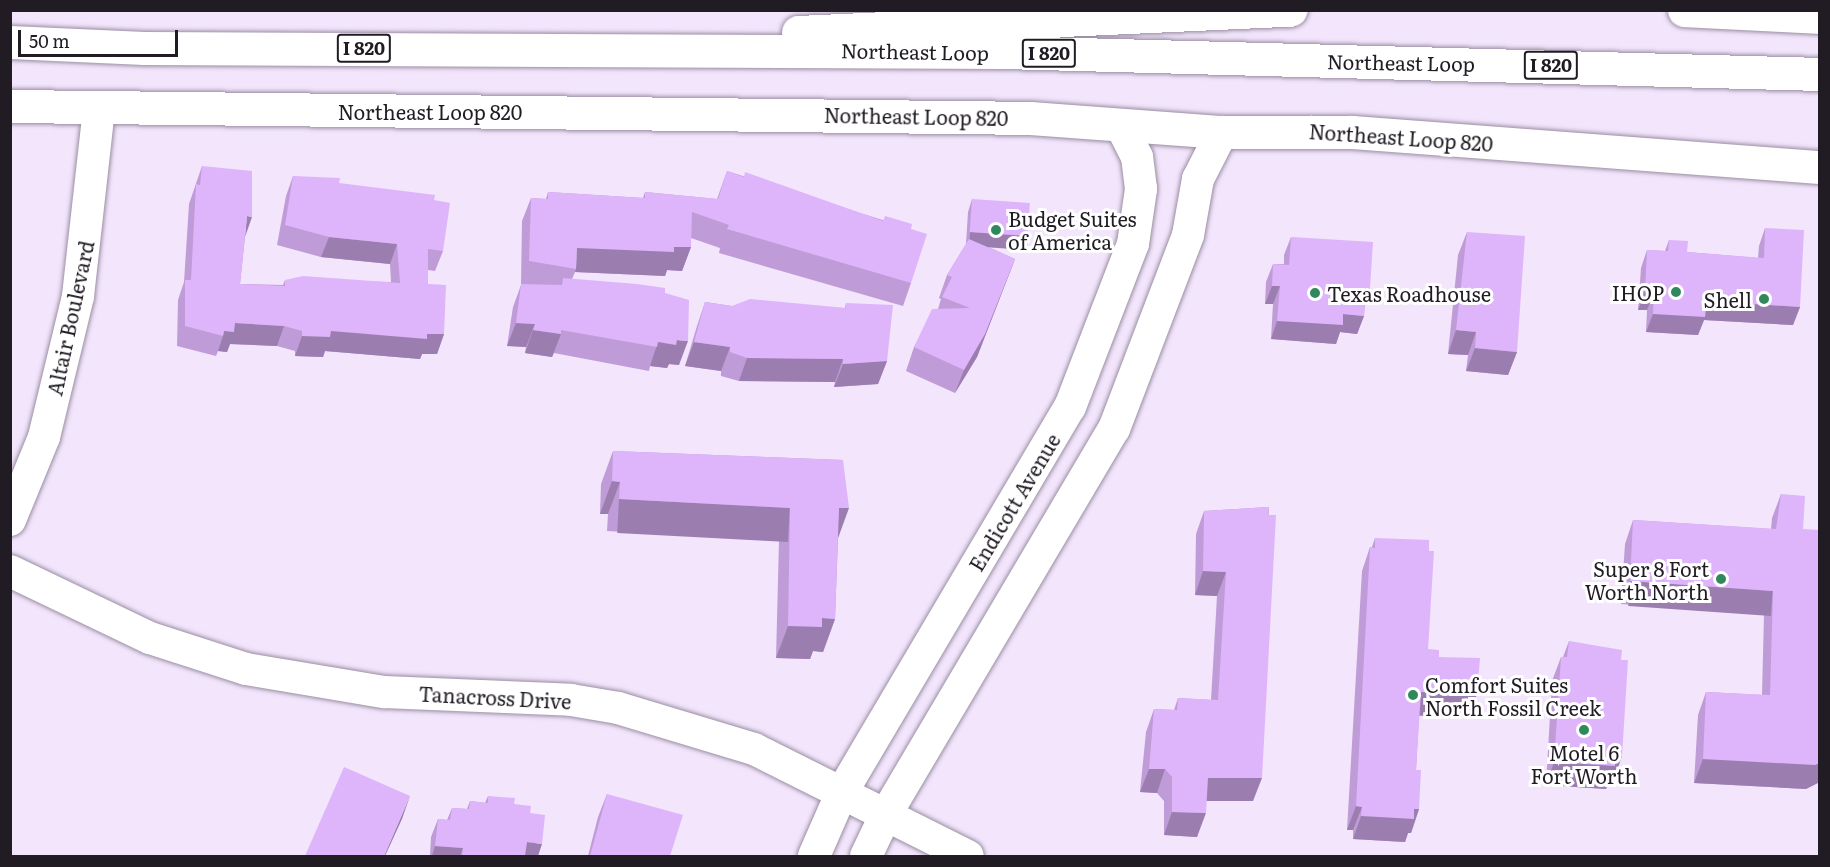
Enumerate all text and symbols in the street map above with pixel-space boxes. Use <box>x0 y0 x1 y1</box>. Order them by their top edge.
scale bar <box>21 18 182 56</box>
text: 50 m <box>29 27 70 54</box>
road number: I 820 <box>336 33 392 63</box>
street label: Northeast Loop <box>841 38 989 64</box>
road number: I 820 <box>1020 38 1078 68</box>
street label: Northeast Loop <box>1327 49 1475 75</box>
road number: I 820 <box>1522 50 1580 80</box>
street label: Northeast Loop 820 <box>338 99 522 123</box>
street label: Northeast Loop 820 <box>824 102 1008 130</box>
street label: Northeast Loop 820 <box>1308 119 1494 155</box>
place label: Budget Suites of America <box>1008 207 1137 254</box>
marker: Budget Suites of America <box>989 223 1003 237</box>
street label: Altair Boulevard <box>42 238 98 398</box>
place label: IHOP <box>1612 280 1664 304</box>
place label: Texas Roadhouse <box>1327 281 1491 305</box>
marker: IHOP <box>1669 285 1683 299</box>
marker: Texas Roadhouse <box>1308 286 1322 300</box>
place label: Shell <box>1703 287 1752 311</box>
marker: Shell <box>1757 292 1771 306</box>
street label: Endicott Avenue <box>963 429 1065 575</box>
place label: Super 8 Fort Worth North <box>1585 556 1709 603</box>
marker: Super 8 Fort Worth North <box>1714 572 1728 586</box>
place label: Comfort Suites North Fossil Creek <box>1425 672 1601 719</box>
street label: Tanacross Drive <box>418 681 572 713</box>
marker: Comfort Suites North Fossil Creek <box>1406 688 1420 702</box>
marker: Motel 6 Fort Worth <box>1577 723 1591 737</box>
place label: Motel 6 Fort Worth <box>1531 740 1637 787</box>

